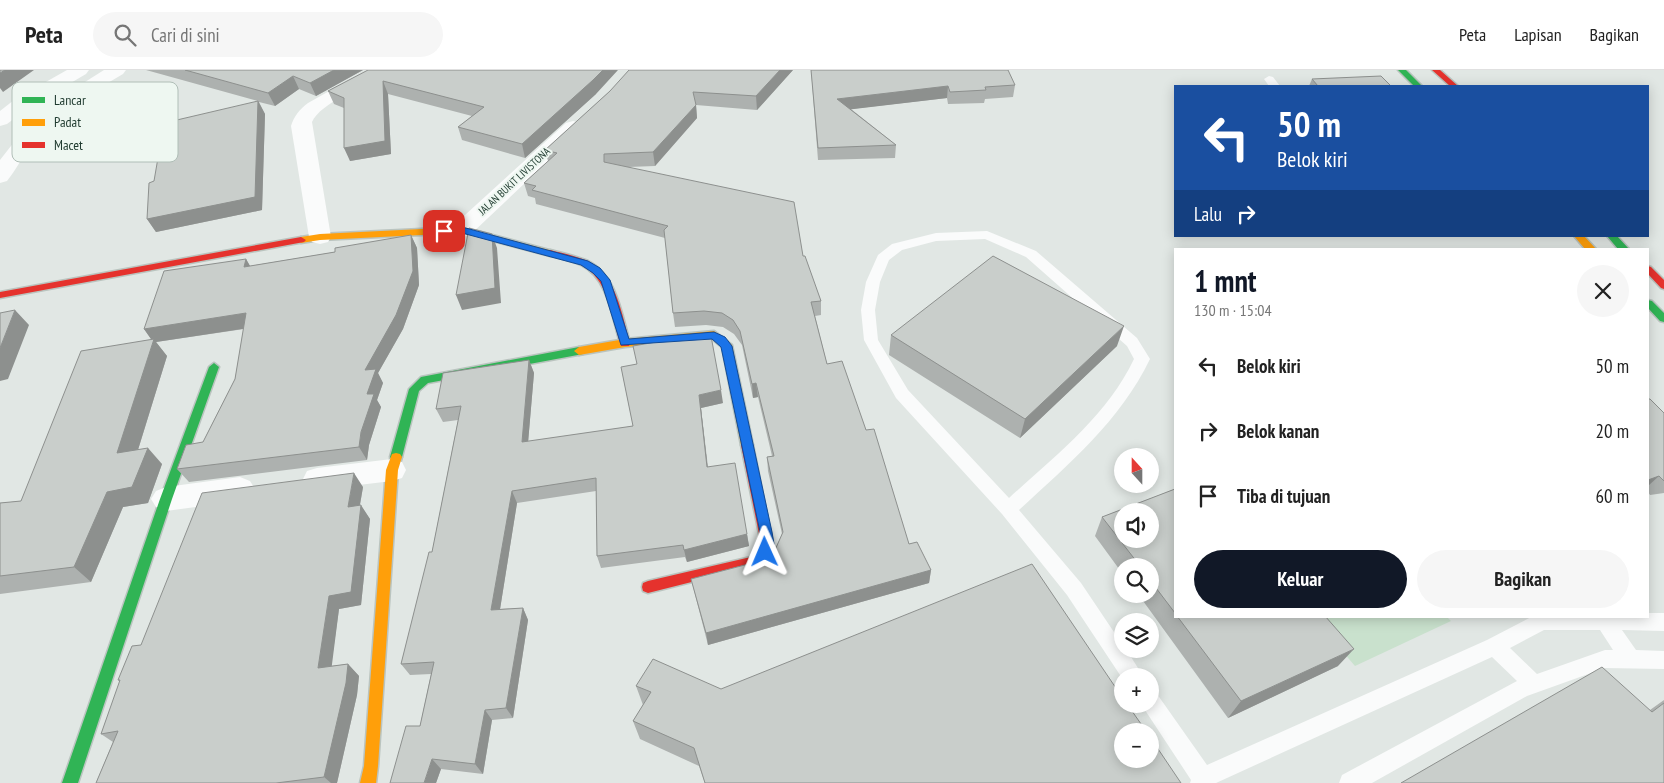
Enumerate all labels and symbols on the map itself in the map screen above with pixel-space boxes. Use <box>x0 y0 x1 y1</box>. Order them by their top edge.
legend <box>12 82 178 162</box>
text: Lancar <box>54 91 86 109</box>
text: Padat <box>54 113 81 131</box>
text: Macet <box>54 136 83 154</box>
street label: JALAN BUKIT LIVISTONA <box>475 144 553 218</box>
pin <box>423 210 465 252</box>
north arrow <box>1114 448 1159 492</box>
position arrow <box>738 525 790 577</box>

